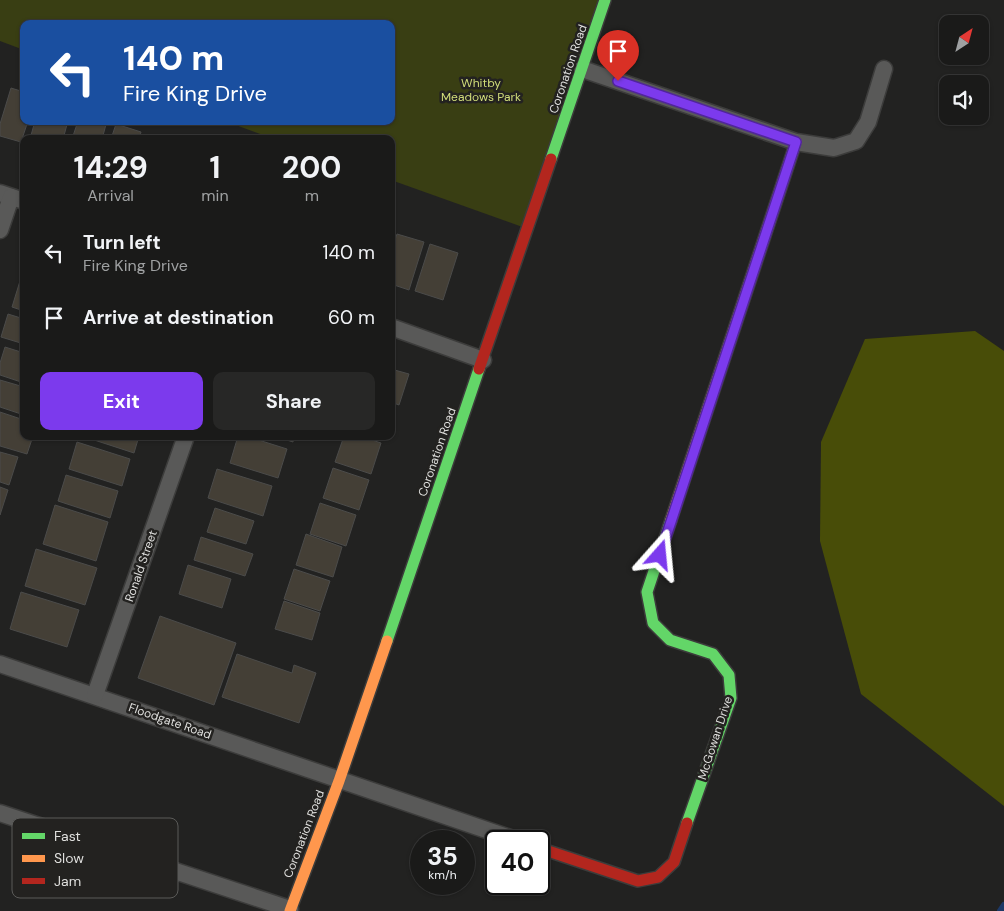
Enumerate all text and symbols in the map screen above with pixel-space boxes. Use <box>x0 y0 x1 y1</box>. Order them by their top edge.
north arrow <box>939 15 989 65</box>
map controls <box>939 15 989 125</box>
street label: Coronation Road <box>545 22 591 116</box>
pin <box>597 30 639 81</box>
text: 140 m <box>123 35 224 81</box>
icon: arrive <box>604 37 632 65</box>
icon: left <box>40 40 105 105</box>
park label: Whitby Meadows Park <box>441 75 521 105</box>
button: sound <box>939 75 989 125</box>
text: Fire King Drive <box>123 79 267 108</box>
text: 14:29 <box>74 148 148 187</box>
text: 1 <box>209 148 220 187</box>
text: 200 <box>282 148 342 187</box>
text: Arrival <box>87 185 134 206</box>
text: min <box>201 185 229 206</box>
text: m <box>305 185 319 206</box>
text: Turn left <box>83 230 161 255</box>
icon: left <box>40 239 68 267</box>
text: 140 m <box>323 240 375 265</box>
text: Fire King Drive <box>83 255 188 276</box>
icon: arrive <box>40 304 68 332</box>
text: Arrive at destination <box>83 305 274 330</box>
text: 60 m <box>328 305 375 330</box>
button: Exit <box>40 372 203 430</box>
button: Share <box>213 372 375 430</box>
street label: Coronation Road <box>414 405 460 499</box>
street label: Ronald Street <box>121 528 161 604</box>
position arrow <box>633 528 685 580</box>
street label: McGowan Drive <box>694 694 736 782</box>
street label: Floodgate Road <box>127 699 213 743</box>
street label: Coronation Road <box>280 788 328 880</box>
legend <box>12 818 178 898</box>
text: Fast <box>54 827 81 845</box>
speed limit sign: 40 <box>485 830 550 895</box>
text: 35 <box>427 840 458 873</box>
text: Slow <box>54 849 84 867</box>
text: km/h <box>428 867 457 883</box>
text: Jam <box>54 872 81 890</box>

